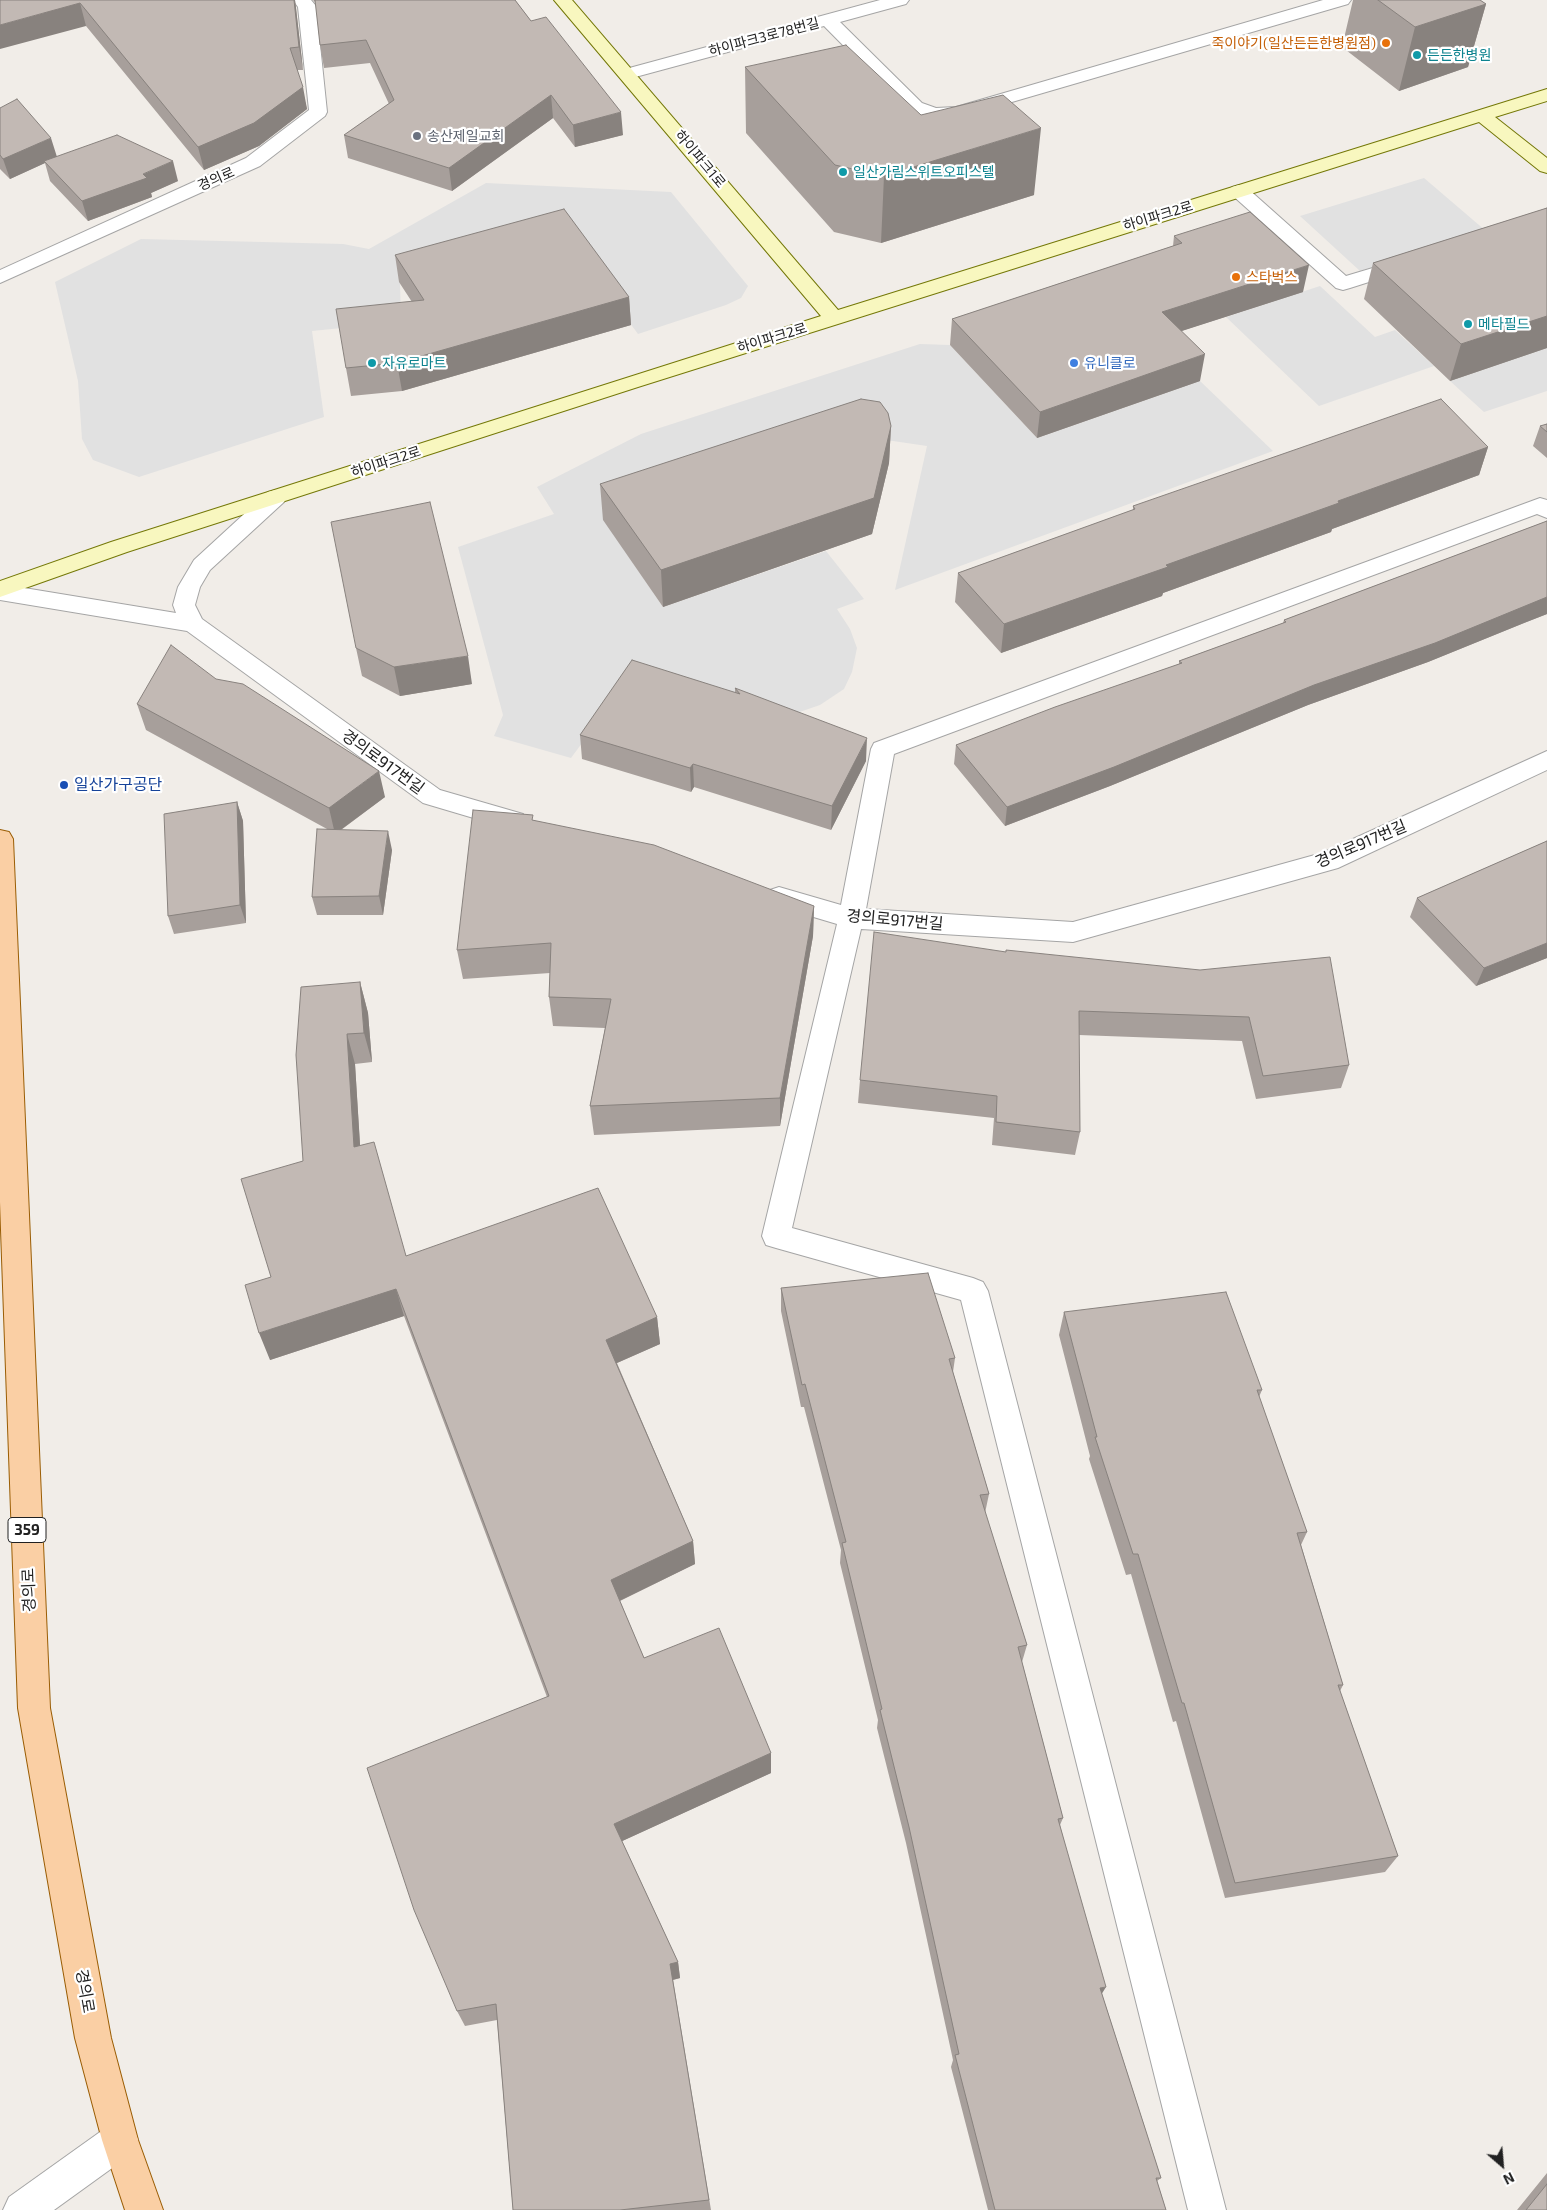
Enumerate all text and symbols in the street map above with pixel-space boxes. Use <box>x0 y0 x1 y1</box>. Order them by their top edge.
street label: 하이파크3로78번길 <box>707 14 821 60</box>
place label: 죽이야기(일산든든한병원점) <box>1211 35 1376 51</box>
marker: 죽이야기(일산든든한병원점) <box>1380 37 1392 49</box>
place label: 든든한병원 <box>1427 47 1491 63</box>
marker: 든든한병원 <box>1411 49 1423 61</box>
street label: 하이파크1로 <box>671 127 729 191</box>
place label: 송산제일교회 <box>427 128 504 144</box>
marker: 송산제일교회 <box>411 130 423 142</box>
street label: 경의로 <box>195 163 237 195</box>
place label: 일산가림스위트오피스텔 <box>853 164 995 180</box>
marker: 일산가림스위트오피스텔 <box>837 166 849 178</box>
street label: 하이파크2로 <box>1121 197 1195 235</box>
place label: 스타벅스 <box>1246 269 1298 285</box>
marker: 스타벅스 <box>1230 271 1242 283</box>
place label: 메타필드 <box>1478 316 1530 332</box>
marker: 메타필드 <box>1462 318 1474 330</box>
street label: 하이파크2로 <box>735 319 809 357</box>
place label: 자유로마트 <box>382 355 446 371</box>
place label: 유니클로 <box>1084 355 1136 371</box>
marker: 자유로마트 <box>366 357 378 369</box>
marker: 유니클로 <box>1068 357 1080 369</box>
street label: 하이파크2로 <box>349 443 423 481</box>
street label: 경의로917번길 <box>338 726 428 798</box>
place label: 일산가구공단 <box>74 775 162 795</box>
marker: 일산가구공단 <box>58 779 70 791</box>
street label: 경의로917번길 <box>1312 816 1410 872</box>
street label: 경의로917번길 <box>846 906 944 934</box>
road number: 359 <box>8 1518 46 1542</box>
street label: 경의로 <box>19 1568 39 1612</box>
street label: 경의로 <box>72 1968 98 2014</box>
north arrow <box>1477 2140 1527 2190</box>
text: N <box>1501 2169 1517 2189</box>

